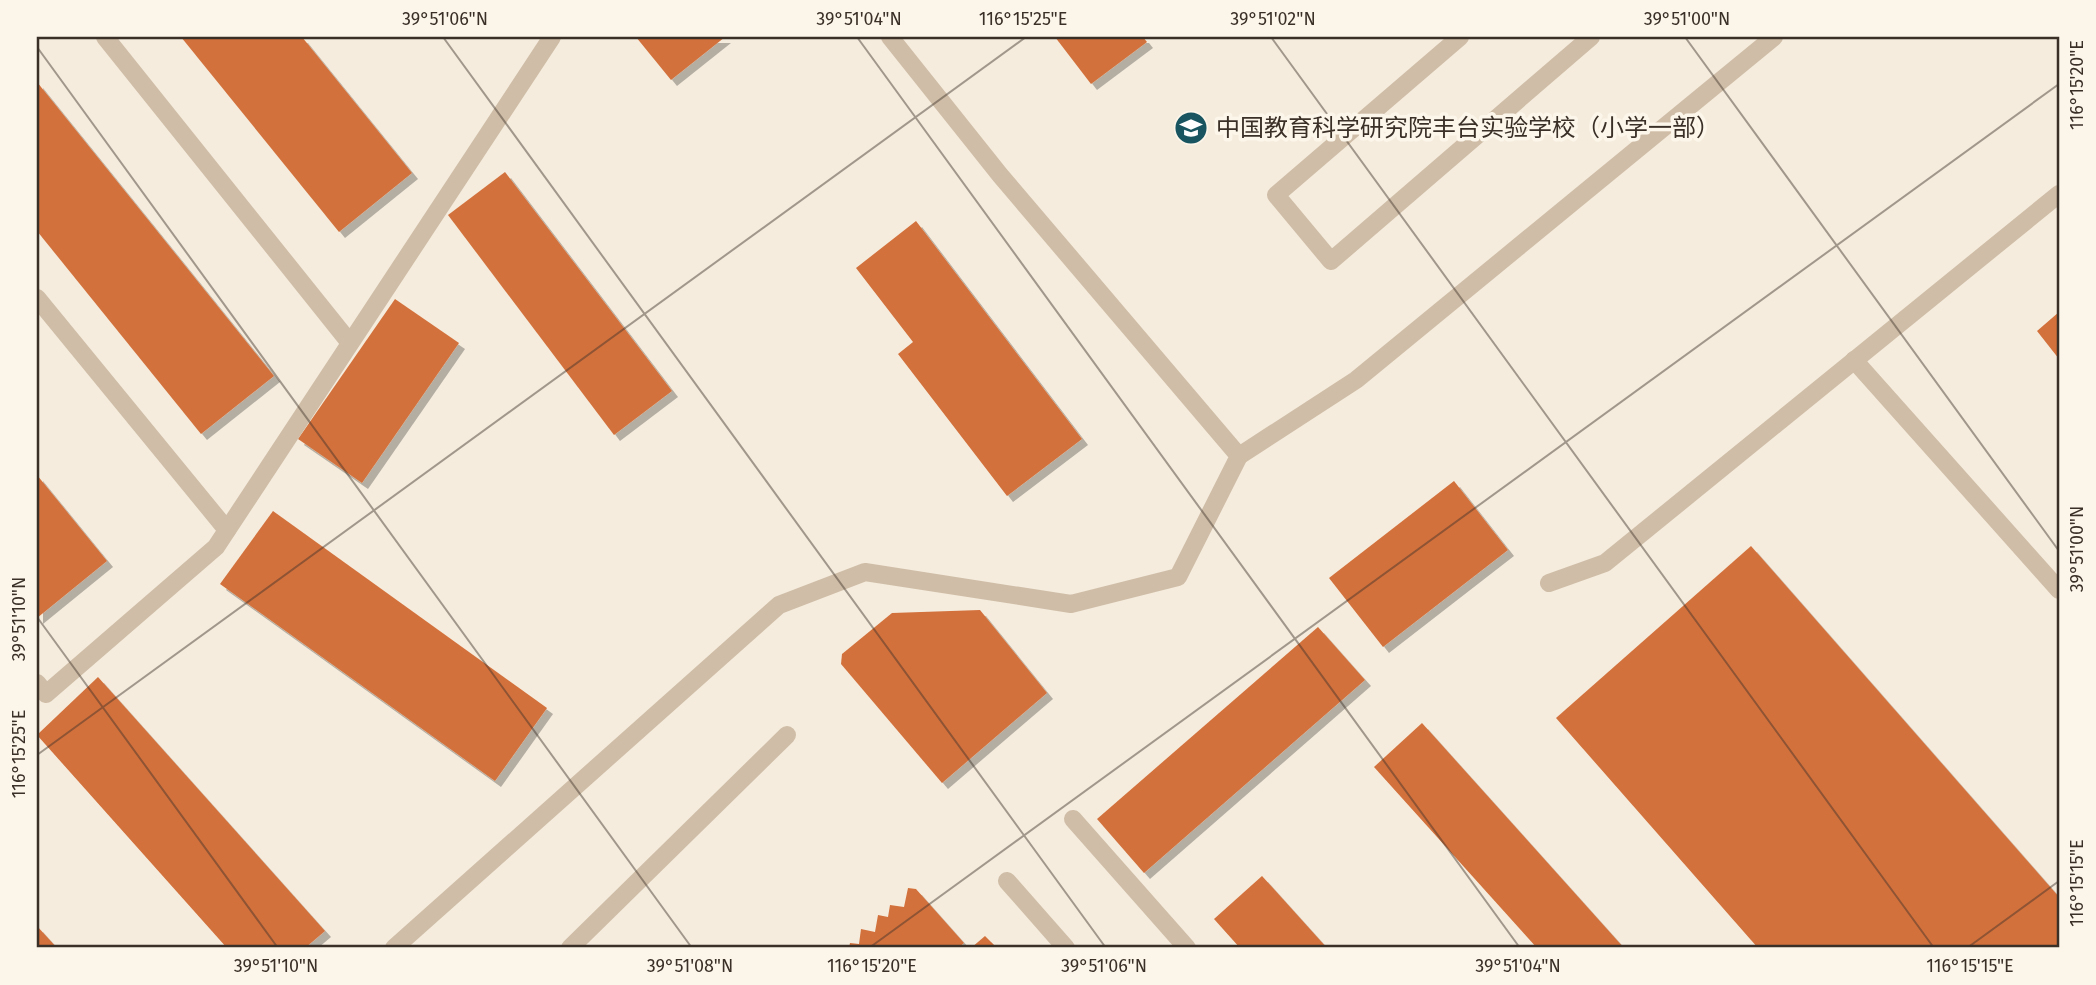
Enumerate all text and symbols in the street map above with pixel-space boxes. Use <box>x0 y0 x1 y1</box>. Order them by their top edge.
text: 39°51'06"N <box>402 8 488 30</box>
text: 39°51'04"N <box>816 8 902 30</box>
text: 116°15'25"E <box>979 8 1067 30</box>
text: 39°51'02"N <box>1230 8 1316 30</box>
text: 39°51'00"N <box>1644 8 1730 30</box>
text: 116°15'20"E <box>2066 40 2088 130</box>
school or university icon: 中国教育科学研究院丰台实验学校（小学一部） <box>1172 109 1210 147</box>
place label: 中国教育科学研究院丰台实验学校（小学一部） <box>1216 114 1720 142</box>
text: 39°51'00"N <box>2066 506 2088 592</box>
text: 39°51'10"N <box>8 577 30 661</box>
text: 116°15'25"E <box>8 710 30 798</box>
text: 116°15'15"E <box>2066 839 2088 927</box>
text: 39°51'10"N <box>234 955 318 977</box>
text: 39°51'08"N <box>647 955 733 977</box>
text: 116°15'20"E <box>827 955 917 977</box>
text: 39°51'06"N <box>1061 955 1147 977</box>
text: 39°51'04"N <box>1475 955 1561 977</box>
text: 116°15'15"E <box>1926 955 2014 977</box>

